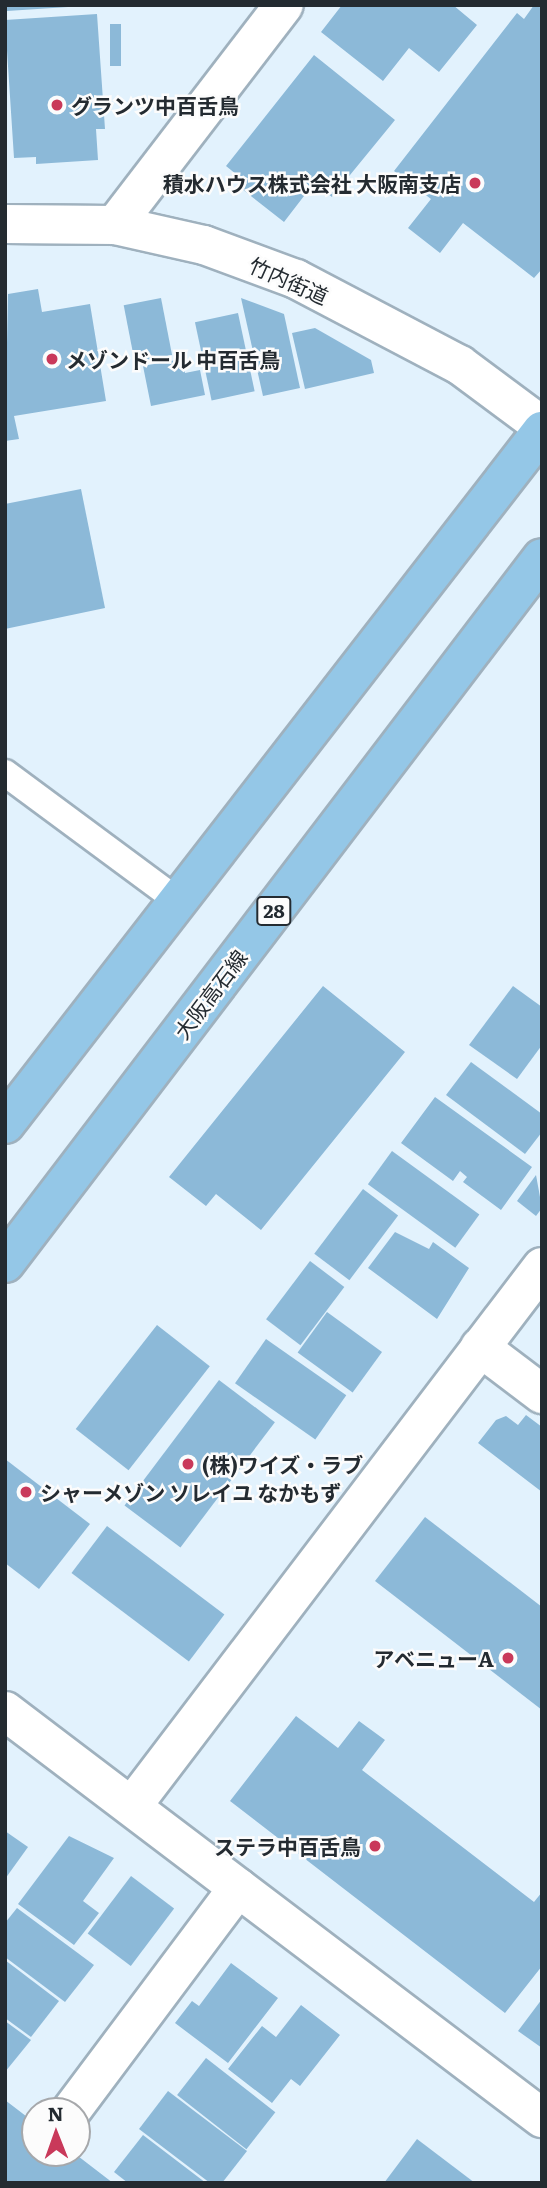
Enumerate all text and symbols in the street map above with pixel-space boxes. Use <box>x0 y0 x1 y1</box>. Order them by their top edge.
place label: グランツ中百舌鳥 <box>71 92 239 118</box>
marker: グランツ中百舌鳥 <box>49 97 65 113</box>
place label: 積水ハウス株式会社 大阪南支店 <box>163 170 461 196</box>
marker: 積水ハウス株式会社 大阪南支店 <box>467 175 483 191</box>
street label: 竹内街道 <box>246 251 332 309</box>
place label: メゾンドール 中百舌鳥 <box>66 346 280 372</box>
marker: メゾンドール 中百舌鳥 <box>44 351 60 367</box>
road number: 28 <box>255 896 293 926</box>
street label: 大阪高石線 <box>168 944 252 1044</box>
place label: (株)ワイズ・ラブ <box>202 1451 364 1477</box>
marker: (株)ワイズ・ラブ <box>180 1456 196 1472</box>
place label: シャーメゾン ソレイユ なかもず <box>40 1479 342 1505</box>
marker: シャーメゾン ソレイユ なかもず <box>18 1484 34 1500</box>
place label: アベニューA <box>373 1645 494 1671</box>
marker: アベニューA <box>500 1650 516 1666</box>
place label: ステラ中百舌鳥 <box>214 1833 361 1859</box>
marker: ステラ中百舌鳥 <box>367 1838 383 1854</box>
north arrow <box>21 2097 91 2167</box>
text: N <box>47 2099 64 2127</box>

